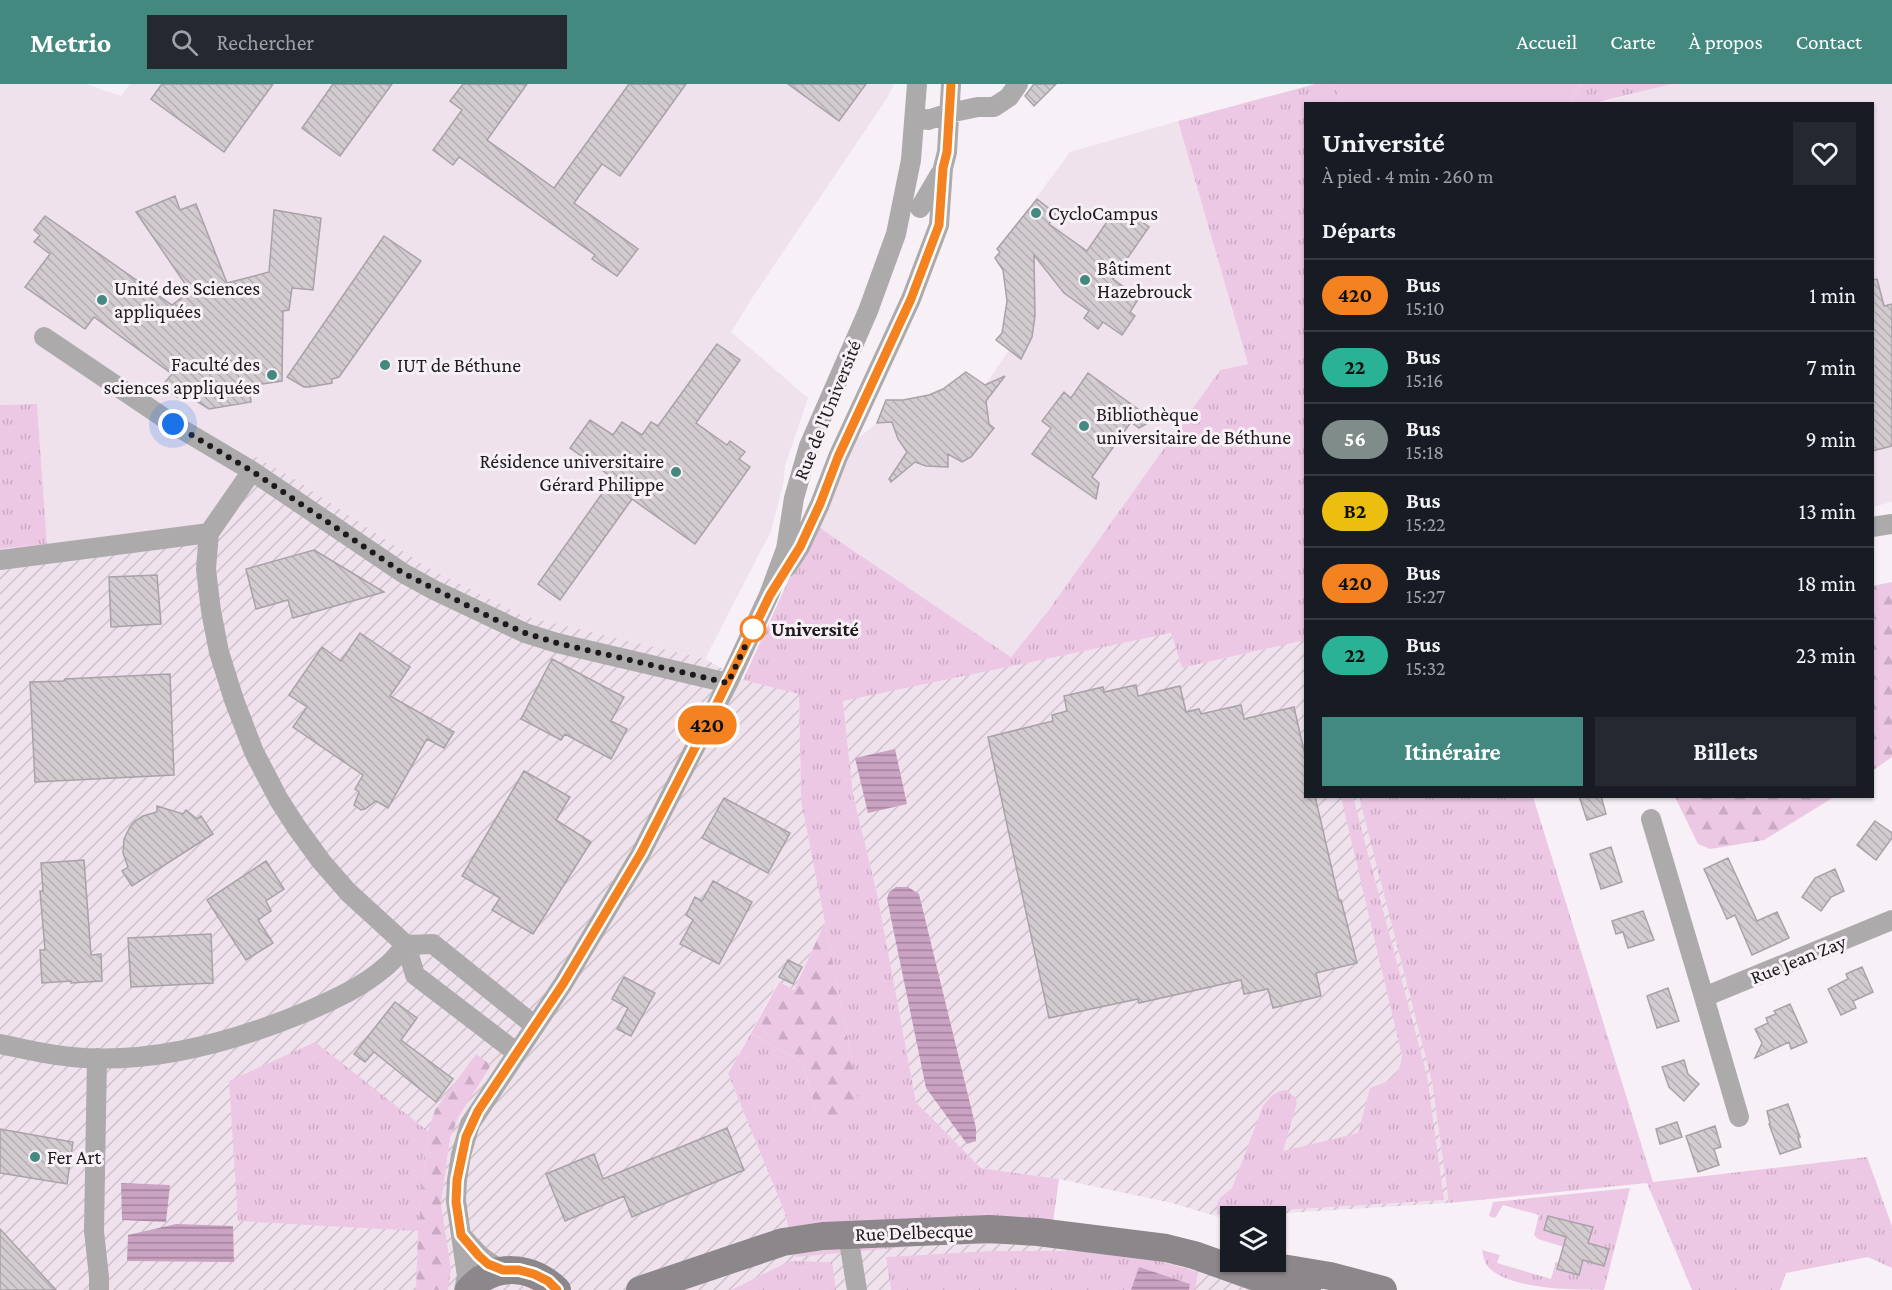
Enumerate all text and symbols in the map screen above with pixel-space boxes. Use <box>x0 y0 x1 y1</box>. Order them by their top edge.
search box <box>147 15 567 69</box>
icon: search <box>168 26 201 59</box>
text: Metrio <box>30 27 111 58</box>
text: Rechercher <box>216 30 314 55</box>
text: Accueil <box>1517 30 1577 54</box>
text: Carte <box>1610 30 1656 54</box>
text: À propos <box>1689 30 1763 54</box>
text: Contact <box>1796 30 1862 54</box>
button: heart <box>1793 122 1856 185</box>
text: Université <box>1322 127 1445 158</box>
text: À pied · 4 min · 260 m <box>1322 165 1494 187</box>
place label: CycloCampus <box>1048 202 1158 225</box>
marker: CycloCampus <box>1029 206 1043 220</box>
text: Départs <box>1322 218 1396 243</box>
place label: Bâtiment Hazebrouck <box>1097 257 1192 302</box>
text: Bus <box>1406 272 1440 297</box>
marker: Bâtiment Hazebrouck <box>1078 273 1092 287</box>
place label: Unité des Sciences appliquées <box>114 277 260 323</box>
text: 420 <box>1338 283 1372 307</box>
text: 1 min <box>1809 283 1856 308</box>
marker: Unité des Sciences appliquées <box>95 293 109 307</box>
text: 15:10 <box>1406 297 1445 319</box>
street label: Rue de l'Université <box>789 337 865 483</box>
text: Bus <box>1406 344 1440 369</box>
place label: Faculté des sciences appliquées <box>103 353 260 399</box>
place label: IUT de Béthune <box>397 354 521 376</box>
text: 22 <box>1344 355 1366 379</box>
text: 7 min <box>1806 355 1856 380</box>
marker: IUT de Béthune <box>378 358 392 372</box>
marker: Faculté des sciences appliquées <box>265 368 279 382</box>
text: 15:16 <box>1406 369 1443 391</box>
place label: Bibliothèque universitaire de Béthune <box>1096 403 1291 448</box>
your location <box>158 409 188 439</box>
text: Bus <box>1406 416 1440 441</box>
marker: Bibliothèque universitaire de Béthune <box>1077 419 1091 433</box>
text: 56 <box>1344 427 1366 451</box>
text: 9 min <box>1805 427 1856 452</box>
text: 15:18 <box>1406 441 1444 463</box>
place label: Résidence universitaire Gérard Philippe <box>480 450 664 496</box>
marker: Résidence universitaire Gérard Philippe <box>669 465 683 479</box>
text: Bus <box>1406 488 1440 513</box>
text: B2 <box>1343 499 1367 523</box>
text: 13 min <box>1799 499 1856 524</box>
text: 15:22 <box>1406 513 1446 535</box>
text: Bus <box>1406 560 1440 585</box>
text: 420 <box>1338 571 1372 595</box>
text: 18 min <box>1797 571 1856 596</box>
text: 15:27 <box>1406 585 1445 607</box>
marker: Université <box>740 616 766 642</box>
place label: Université <box>771 618 859 640</box>
text: Bus <box>1406 632 1440 657</box>
text: 22 <box>1344 643 1366 667</box>
text: 23 min <box>1796 643 1856 668</box>
text: 15:32 <box>1406 657 1446 679</box>
line badge: 420 <box>672 706 742 744</box>
text: 420 <box>690 713 724 737</box>
button: Itinéraire <box>1322 717 1583 786</box>
button: Billets <box>1595 717 1856 786</box>
street label: Rue Jean Zay <box>1747 930 1850 989</box>
place label: Fer Art <box>47 1146 102 1168</box>
marker: Fer Art <box>28 1150 42 1164</box>
map controls <box>1220 1206 1286 1272</box>
button: layers <box>1220 1206 1286 1272</box>
street label: Rue Delbecque <box>855 1219 974 1246</box>

